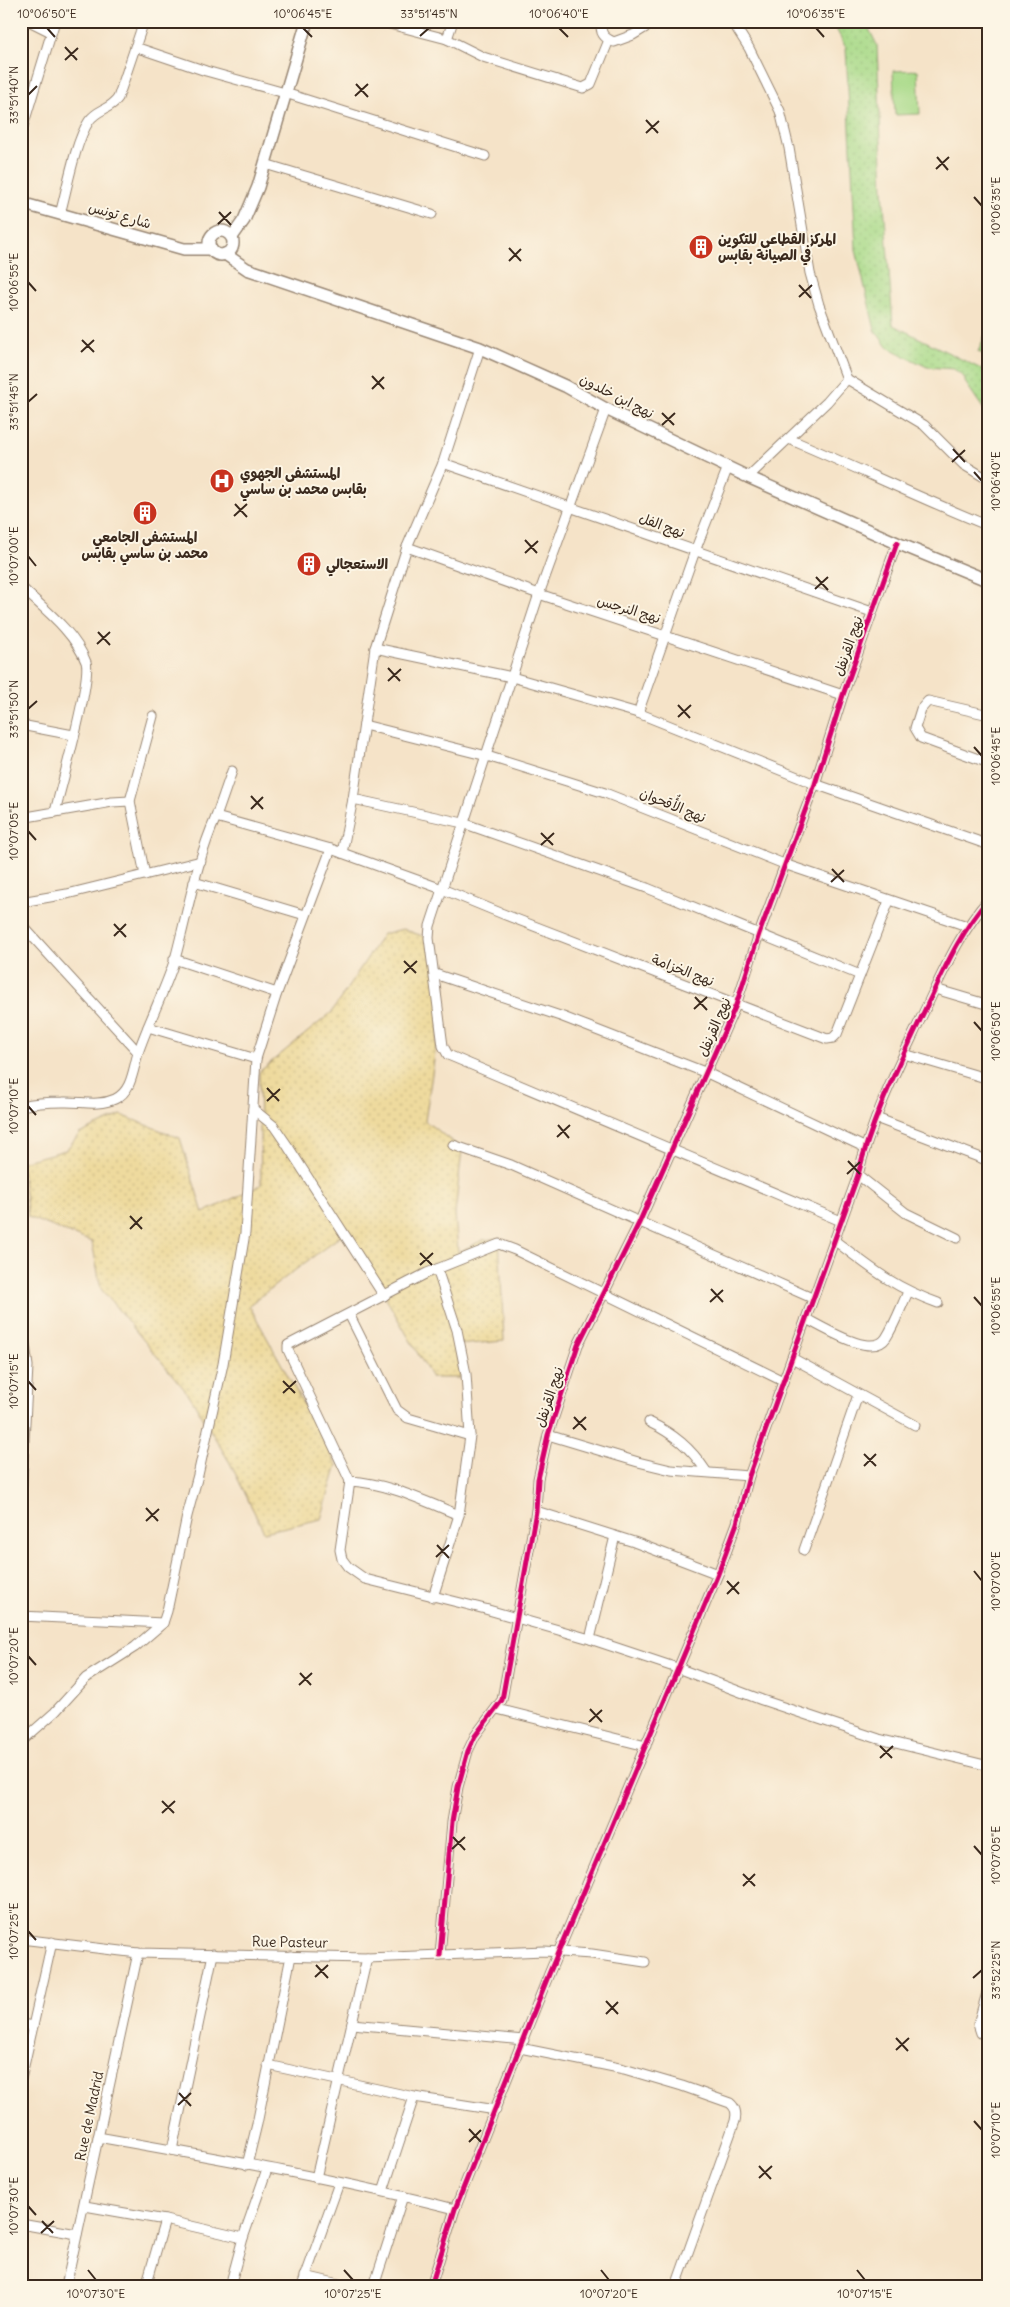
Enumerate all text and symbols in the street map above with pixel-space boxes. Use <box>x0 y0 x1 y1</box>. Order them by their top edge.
text: 10°06'50"E <box>17 6 77 21</box>
text: 10°06'45"E <box>274 6 332 21</box>
text: 33°51'45"N <box>400 6 458 21</box>
text: 10°06'40"E <box>529 6 589 21</box>
text: 10°06'35"E <box>787 6 845 21</box>
text: 33°51'40"N <box>6 66 21 124</box>
text: 10°06'35"E <box>988 177 1003 235</box>
street label: شارع تونس <box>86 197 153 233</box>
place label: المركز القطاعى للتكوين في الصيانة بقابس <box>718 230 836 266</box>
building icon: المركز القطاعى للتكوين في الصيانة بقابس <box>688 234 714 260</box>
text: 10°06'55"E <box>6 253 21 311</box>
street label: نهج ابن خلدون <box>576 370 657 423</box>
text: 33°51'45"N <box>6 373 21 431</box>
text: 10°06'40"E <box>988 451 1003 511</box>
place label: المستشفى الجهوي بقابس محمد بن ساسي <box>240 464 367 502</box>
hospital icon: المستشفى الجهوي بقابس محمد بن ساسي <box>209 468 235 494</box>
building icon: المستشفى الجامعي محمد بن ساسي بقابس <box>132 500 158 526</box>
street label: نهج الفل <box>636 508 687 543</box>
text: 10°07'00"E <box>6 526 21 586</box>
place label: المستشفى الجامعي محمد بن ساسي بقابس <box>82 528 208 566</box>
building icon: الاستعجالي <box>296 551 322 577</box>
place label: الاستعجالي <box>326 555 389 577</box>
street label: نهج النرجس <box>595 591 663 628</box>
street label: نهج القرنفل <box>829 613 868 679</box>
text: 33°51'50"N <box>6 680 21 738</box>
text: 10°06'45"E <box>988 727 1003 785</box>
street label: نهج الأُقحوان <box>637 780 710 827</box>
text: 10°07'05"E <box>6 802 21 860</box>
street label: نهج الخزامة <box>649 950 717 991</box>
street label: نهج القرنفل <box>693 995 735 1060</box>
text: 10°06'50"E <box>988 1001 1003 1061</box>
text: 10°07'10"E <box>6 1078 21 1134</box>
text: 10°06'55"E <box>988 1277 1003 1335</box>
text: 10°07'15"E <box>6 1353 21 1409</box>
street label: نهج القرنفل <box>531 1364 568 1430</box>
text: 10°07'00"E <box>988 1551 1003 1611</box>
text: 10°07'20"E <box>6 1627 21 1685</box>
text: 10°07'05"E <box>988 1826 1003 1884</box>
text: 10°07'25"E <box>6 1902 21 1960</box>
street label: Rue Pasteur <box>252 1932 329 1952</box>
text: 33°52'25"N <box>988 1940 1003 2000</box>
street label: Rue de Madrid <box>71 2069 107 2163</box>
text: 10°07'10"E <box>988 2102 1003 2158</box>
text: 10°07'30"E <box>6 2177 21 2235</box>
text: 10°07'30"E <box>67 2286 125 2301</box>
text: 10°07'25"E <box>324 2286 382 2301</box>
text: 10°07'20"E <box>580 2286 638 2301</box>
text: 10°07'15"E <box>837 2286 893 2301</box>

